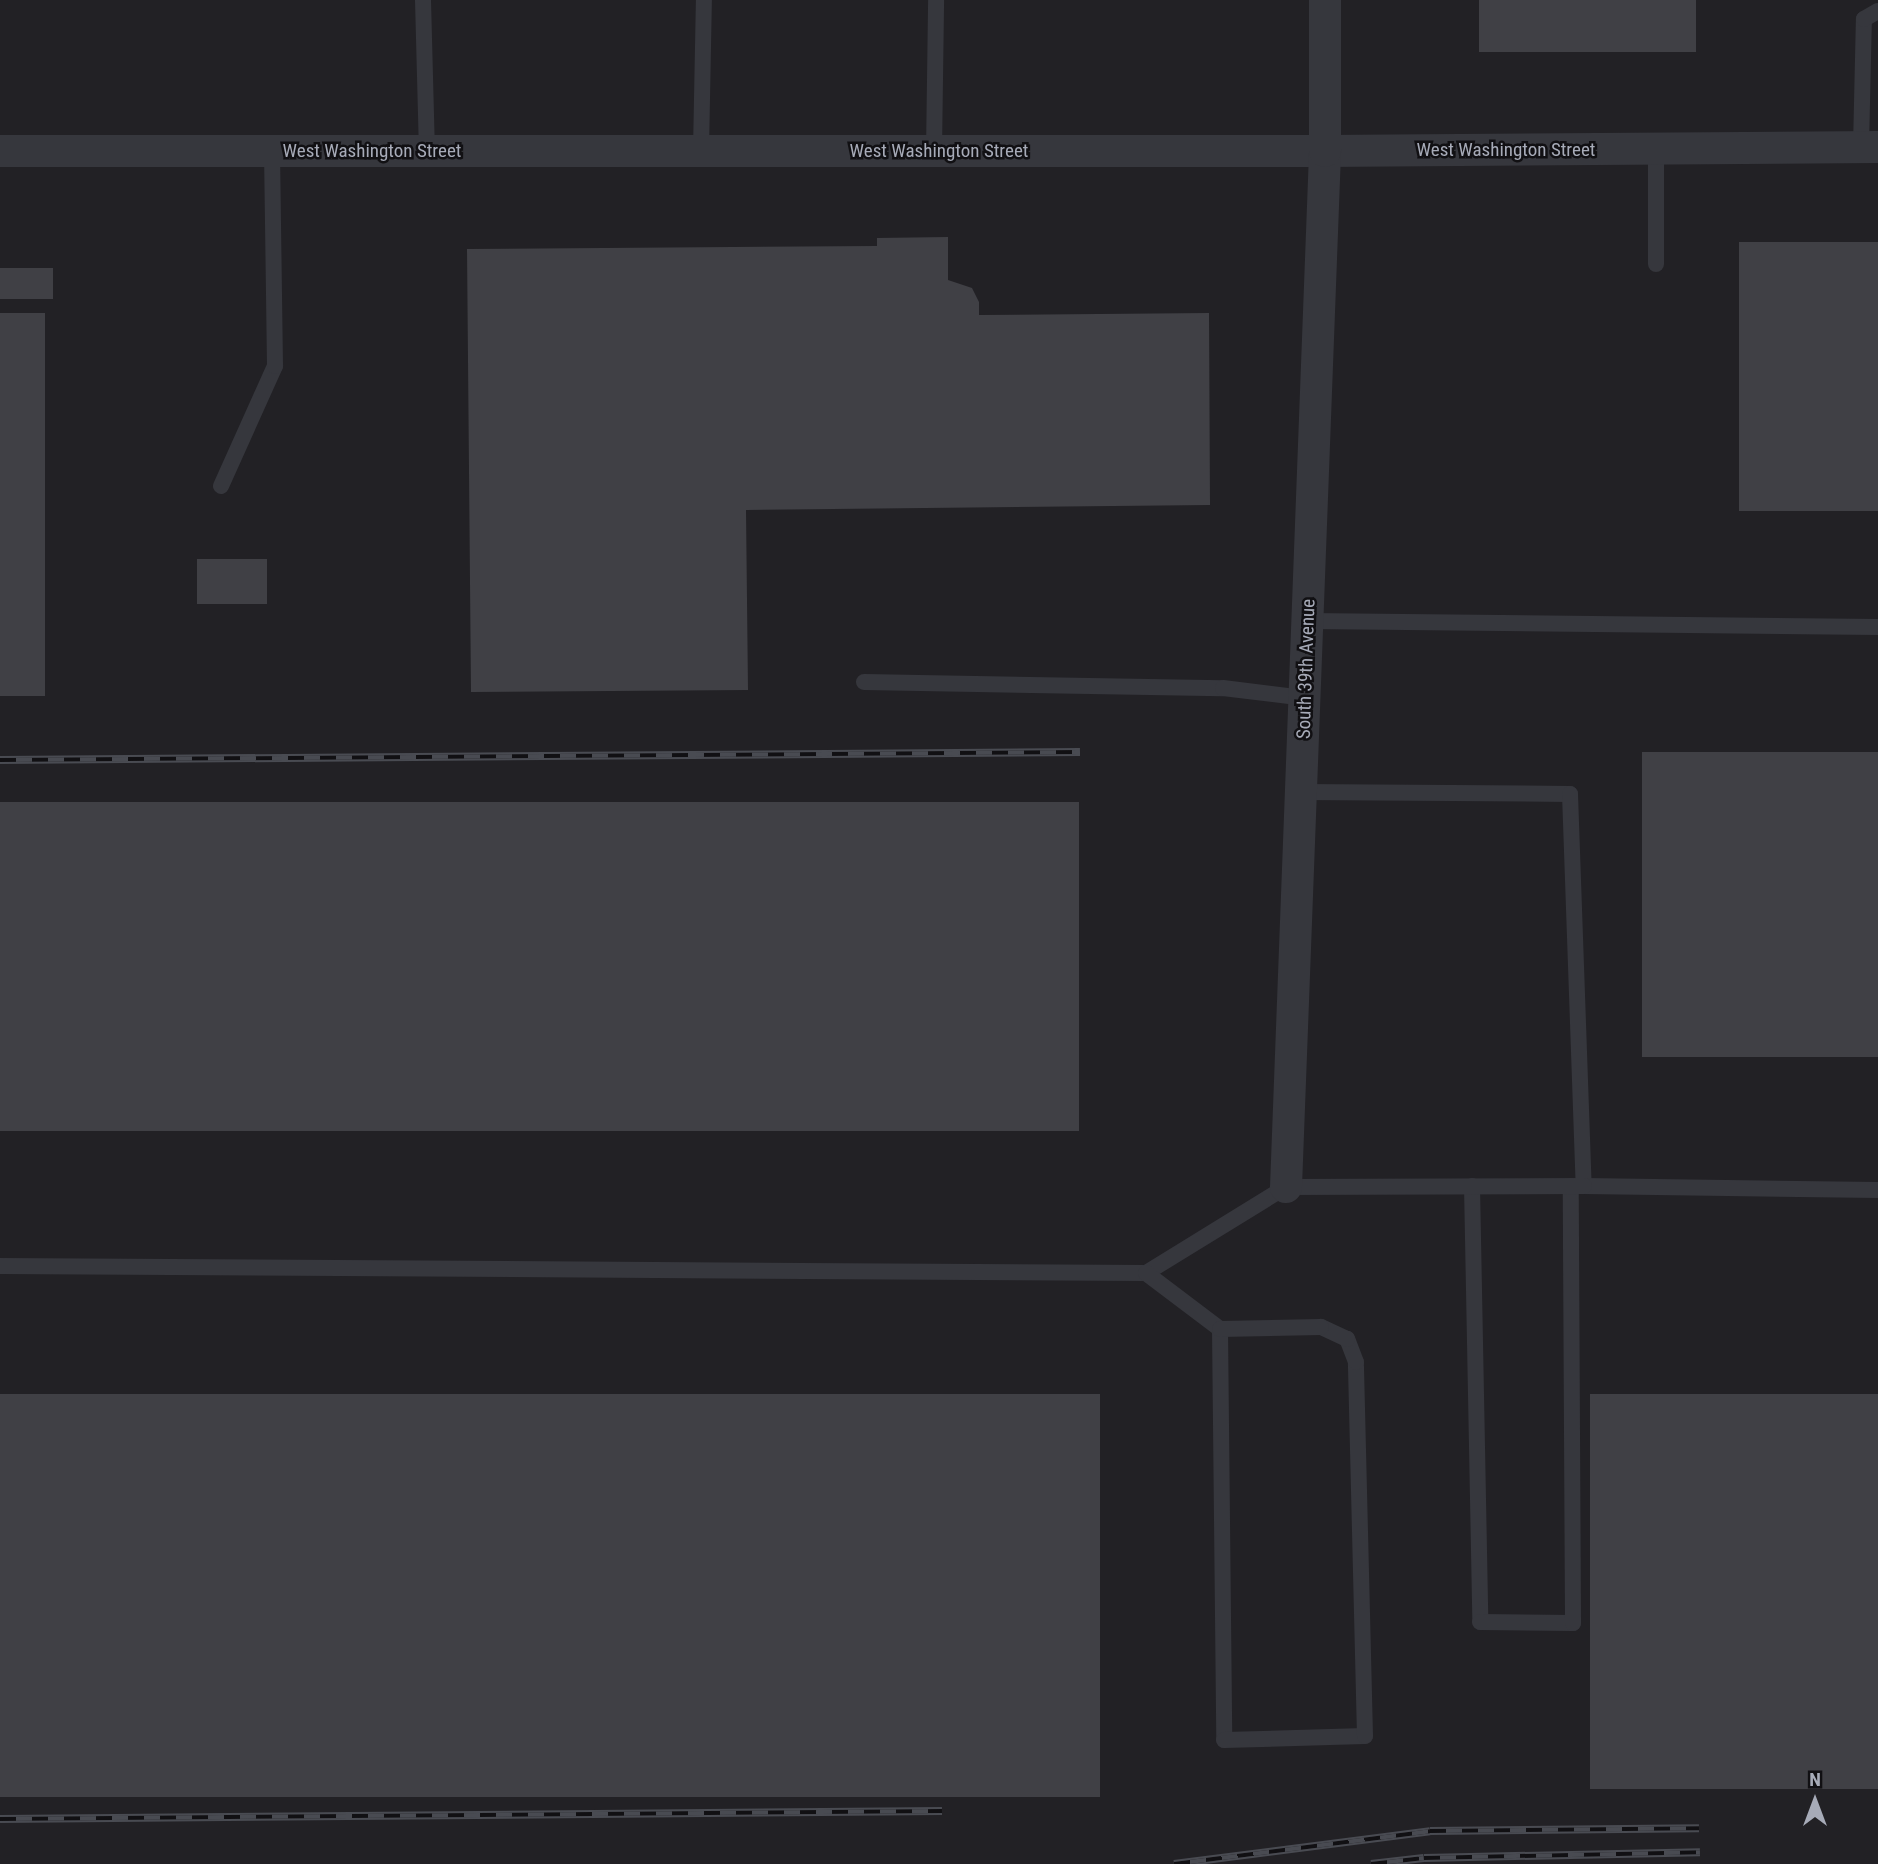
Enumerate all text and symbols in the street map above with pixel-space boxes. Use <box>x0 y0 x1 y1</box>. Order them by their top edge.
street label: West Washington Street <box>1417 139 1595 161</box>
street label: West Washington Street <box>283 140 461 162</box>
street label: West Washington Street <box>850 140 1028 162</box>
street label: South 39th Avenue <box>1292 598 1320 740</box>
north arrow <box>1780 1766 1850 1836</box>
text: N <box>1809 1768 1821 1791</box>

